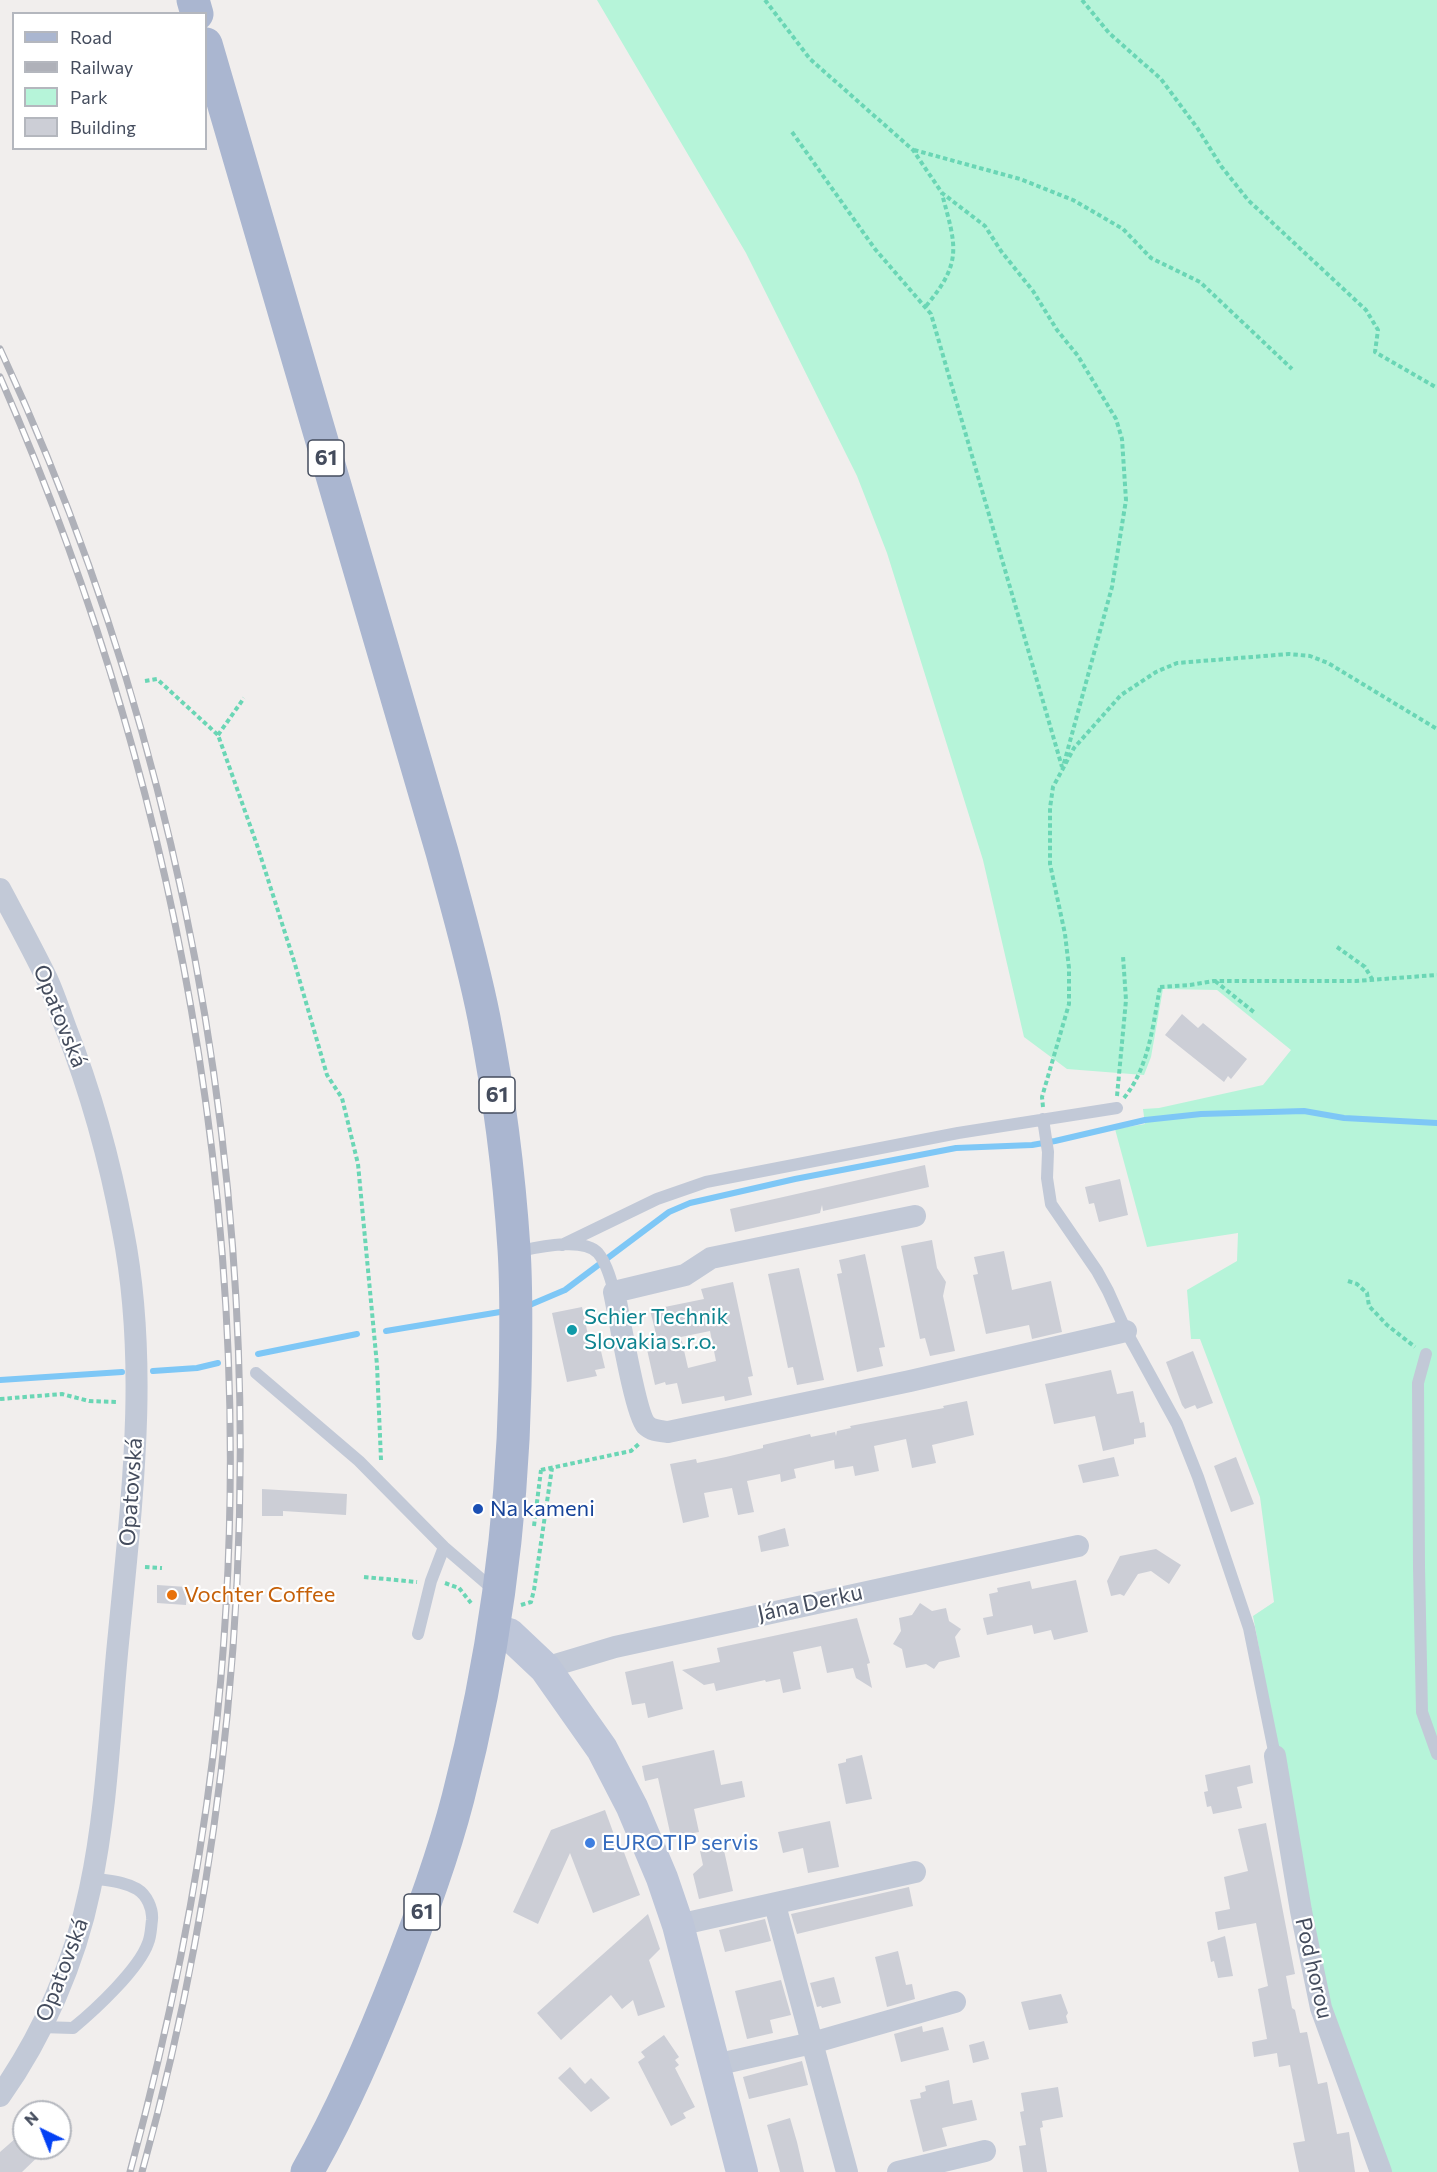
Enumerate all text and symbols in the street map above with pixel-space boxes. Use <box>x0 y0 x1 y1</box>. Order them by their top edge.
legend <box>12 12 207 150</box>
text: Road <box>70 26 112 48</box>
text: Railway <box>70 56 133 78</box>
text: Park <box>70 86 108 108</box>
text: Building <box>70 116 136 138</box>
road number: 61 <box>308 440 344 476</box>
street label: Opatovská <box>27 961 93 1071</box>
road number: 61 <box>479 1077 515 1113</box>
place label: Schier Technik Slovakia s.r.o. <box>584 1304 728 1356</box>
marker: Schier Technik Slovakia s.r.o. <box>565 1323 579 1337</box>
street label: Opatovská <box>114 1437 148 1547</box>
place label: Na kameni <box>490 1496 595 1522</box>
marker: Na kameni <box>471 1502 485 1516</box>
street label: Jána Derku <box>755 1579 865 1627</box>
place label: Vochter Coffee <box>184 1582 335 1608</box>
marker: Vochter Coffee <box>165 1588 179 1602</box>
place label: EUROTIP servis <box>602 1830 758 1856</box>
marker: EUROTIP servis <box>583 1836 597 1850</box>
road number: 61 <box>404 1894 440 1930</box>
street label: Opatovská <box>30 1915 94 2025</box>
street label: Pod horou <box>1290 1915 1338 2021</box>
north arrow <box>12 2100 72 2160</box>
text: N <box>20 2107 42 2129</box>

